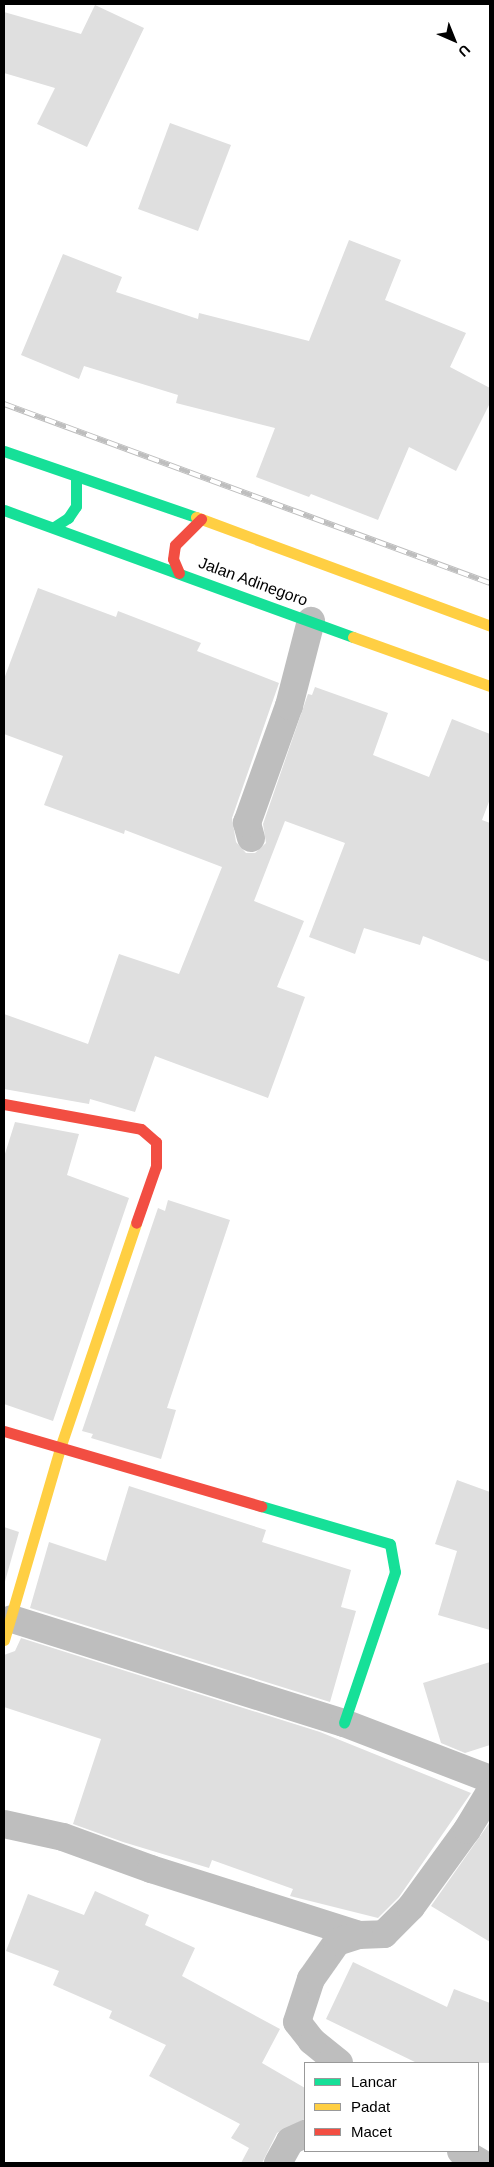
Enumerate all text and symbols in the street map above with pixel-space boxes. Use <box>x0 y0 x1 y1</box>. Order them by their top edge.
north arrow <box>429 15 479 65</box>
text: U <box>455 42 474 60</box>
street label: Jalan Adinegoro <box>195 553 311 611</box>
legend <box>304 2062 479 2152</box>
text: Lancar <box>351 2073 397 2090</box>
text: Padat <box>351 2098 390 2115</box>
text: Macet <box>351 2123 392 2140</box>

